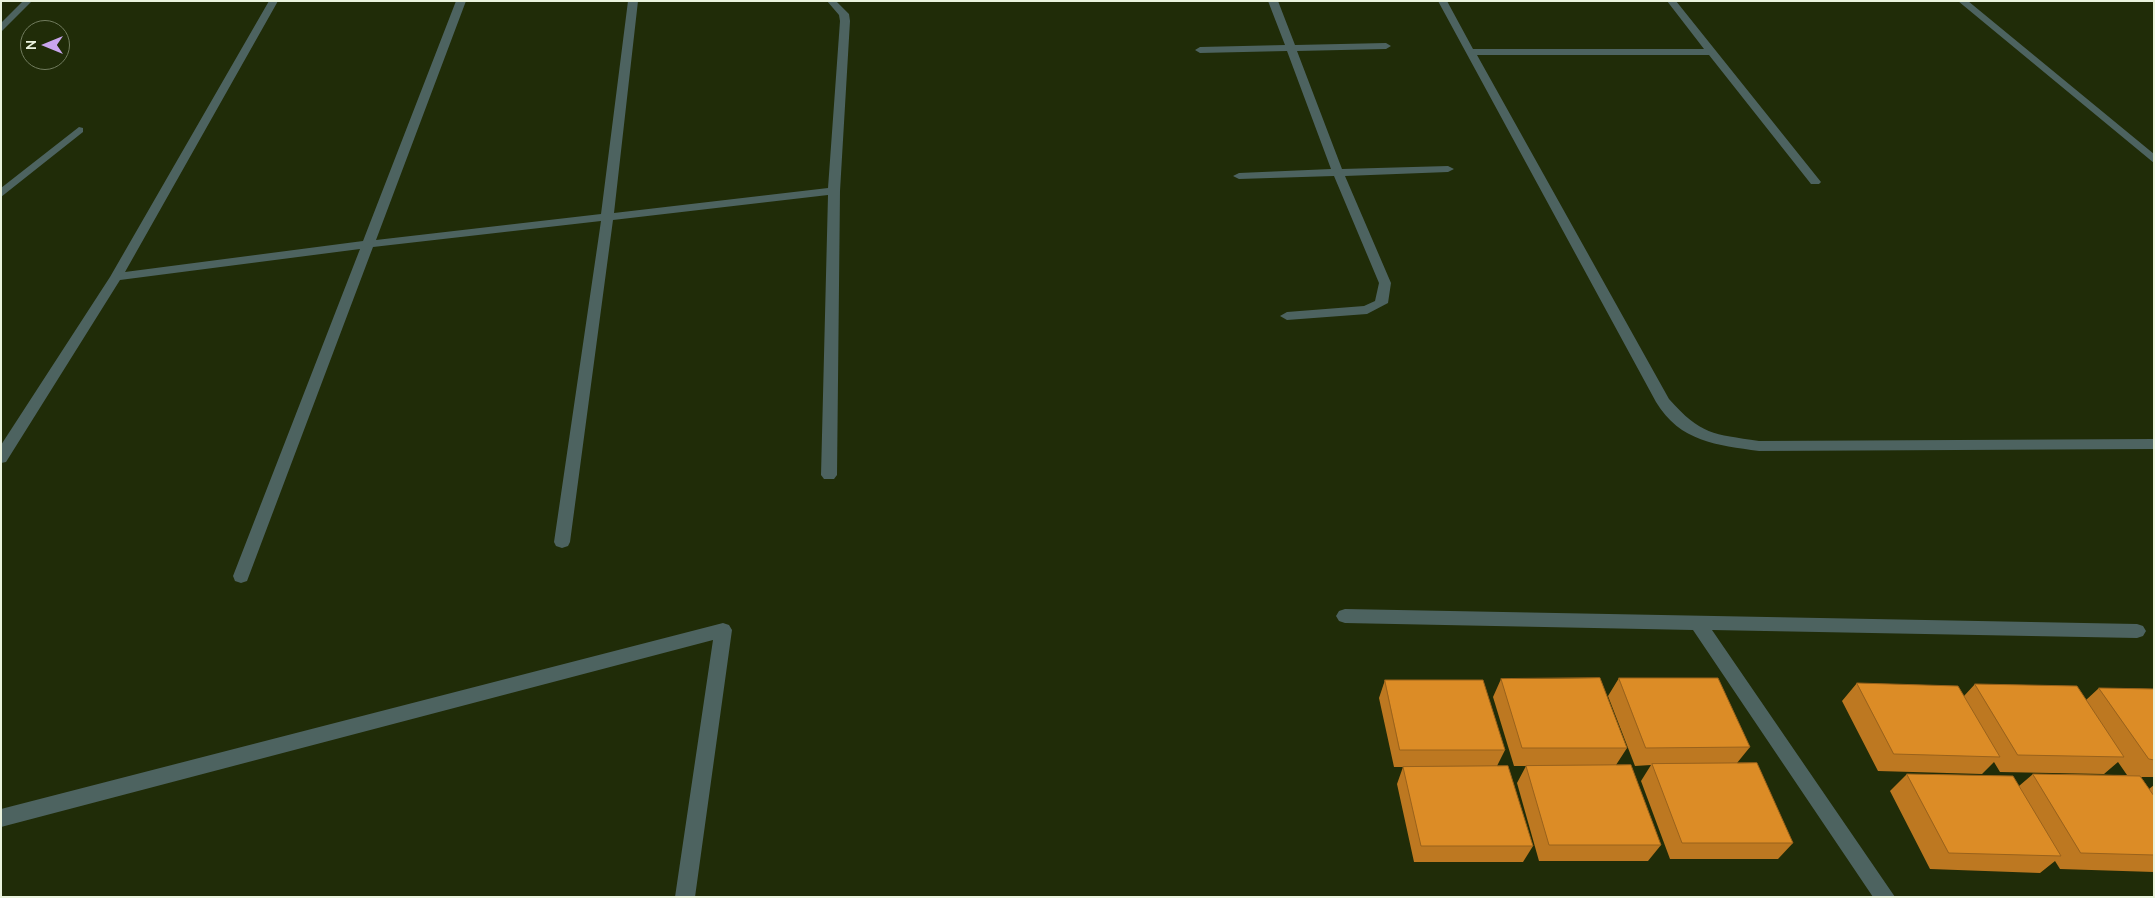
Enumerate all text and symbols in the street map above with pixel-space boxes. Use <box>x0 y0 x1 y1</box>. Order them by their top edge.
north arrow <box>20 20 70 70</box>
text: N <box>23 40 39 50</box>

